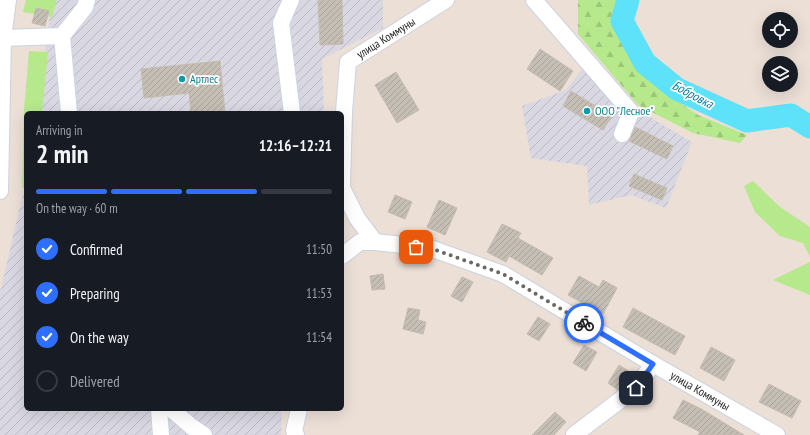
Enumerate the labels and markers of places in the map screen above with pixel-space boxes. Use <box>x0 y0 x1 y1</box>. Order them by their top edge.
place label: Артлес <box>190 71 219 86</box>
marker: Артлес <box>177 74 187 84</box>
place label: ООО "Лесное" <box>595 103 654 118</box>
marker: ООО "Лесное" <box>582 106 592 116</box>
pin <box>399 230 433 264</box>
pin <box>619 371 653 405</box>

